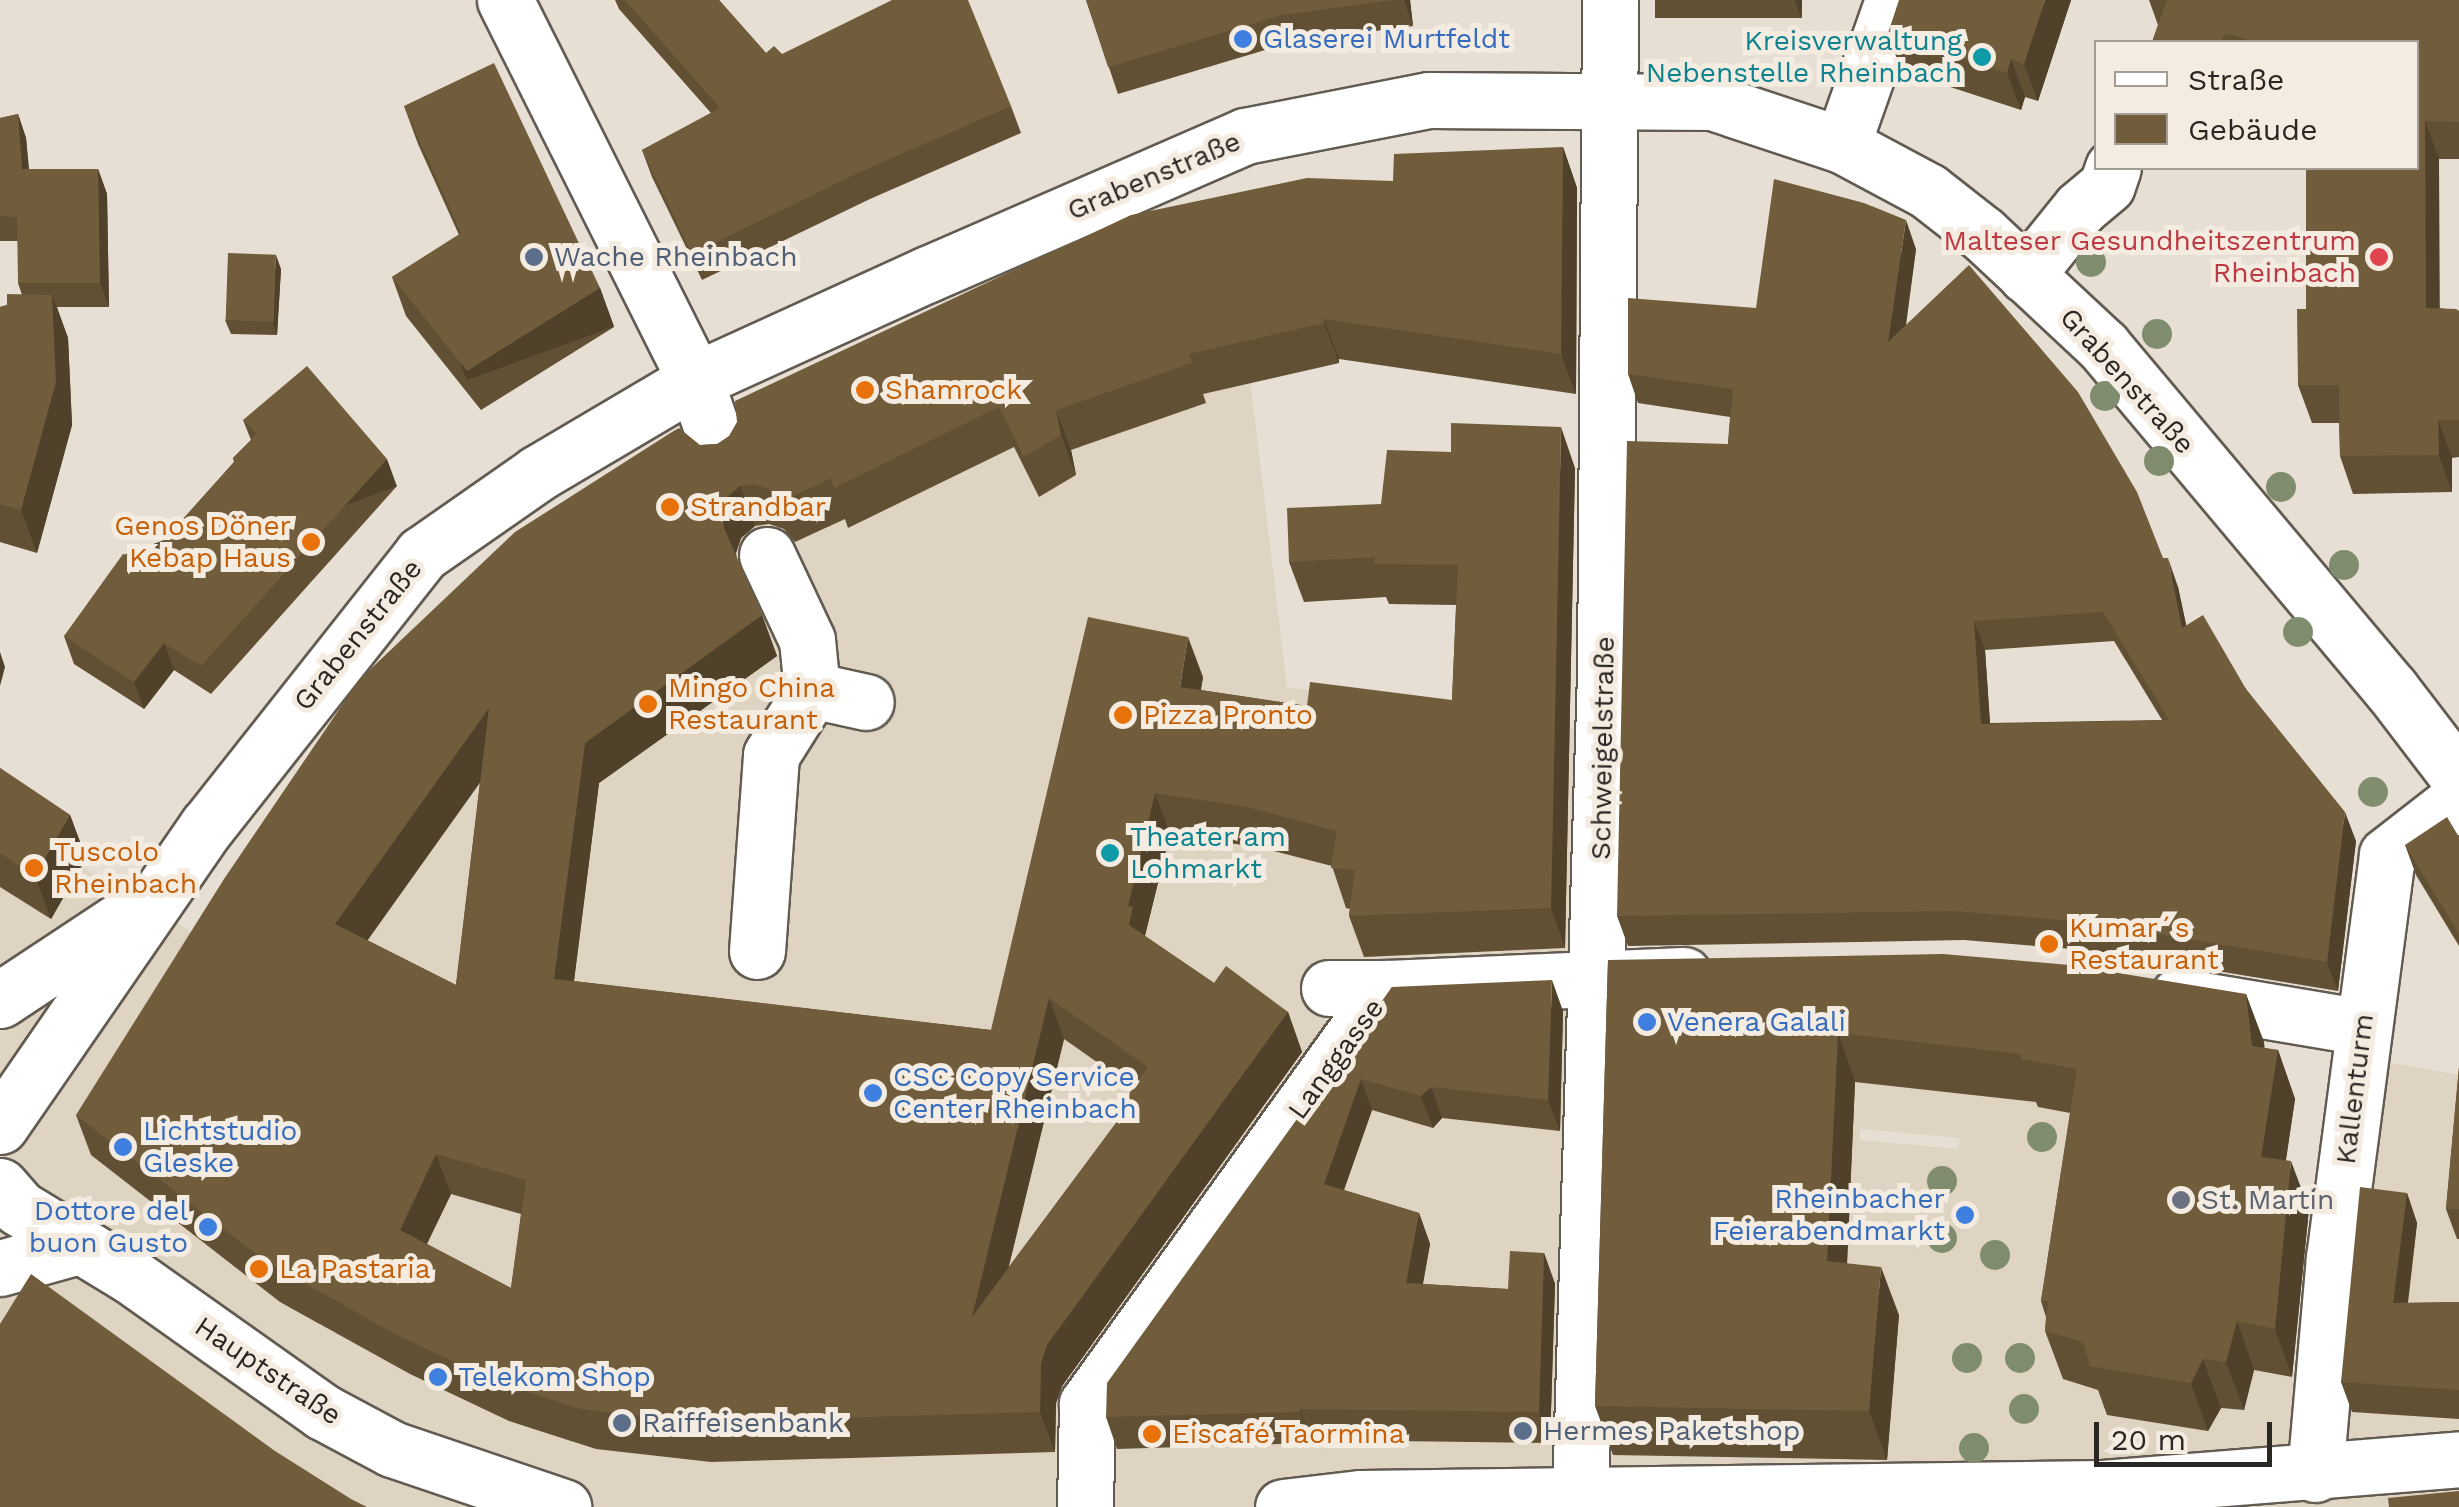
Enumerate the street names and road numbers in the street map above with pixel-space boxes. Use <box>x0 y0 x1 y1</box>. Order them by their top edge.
street label: Grabenstraße <box>1062 124 1246 228</box>
street label: Grabenstraße <box>2053 301 2201 461</box>
street label: Grabenstraße <box>287 553 429 717</box>
street label: Schweigelstraße <box>1584 636 1622 860</box>
street label: Langgasse <box>1281 992 1391 1126</box>
street label: Kallenturm <box>2329 1012 2381 1166</box>
street label: Hauptstraße <box>188 1310 348 1432</box>

